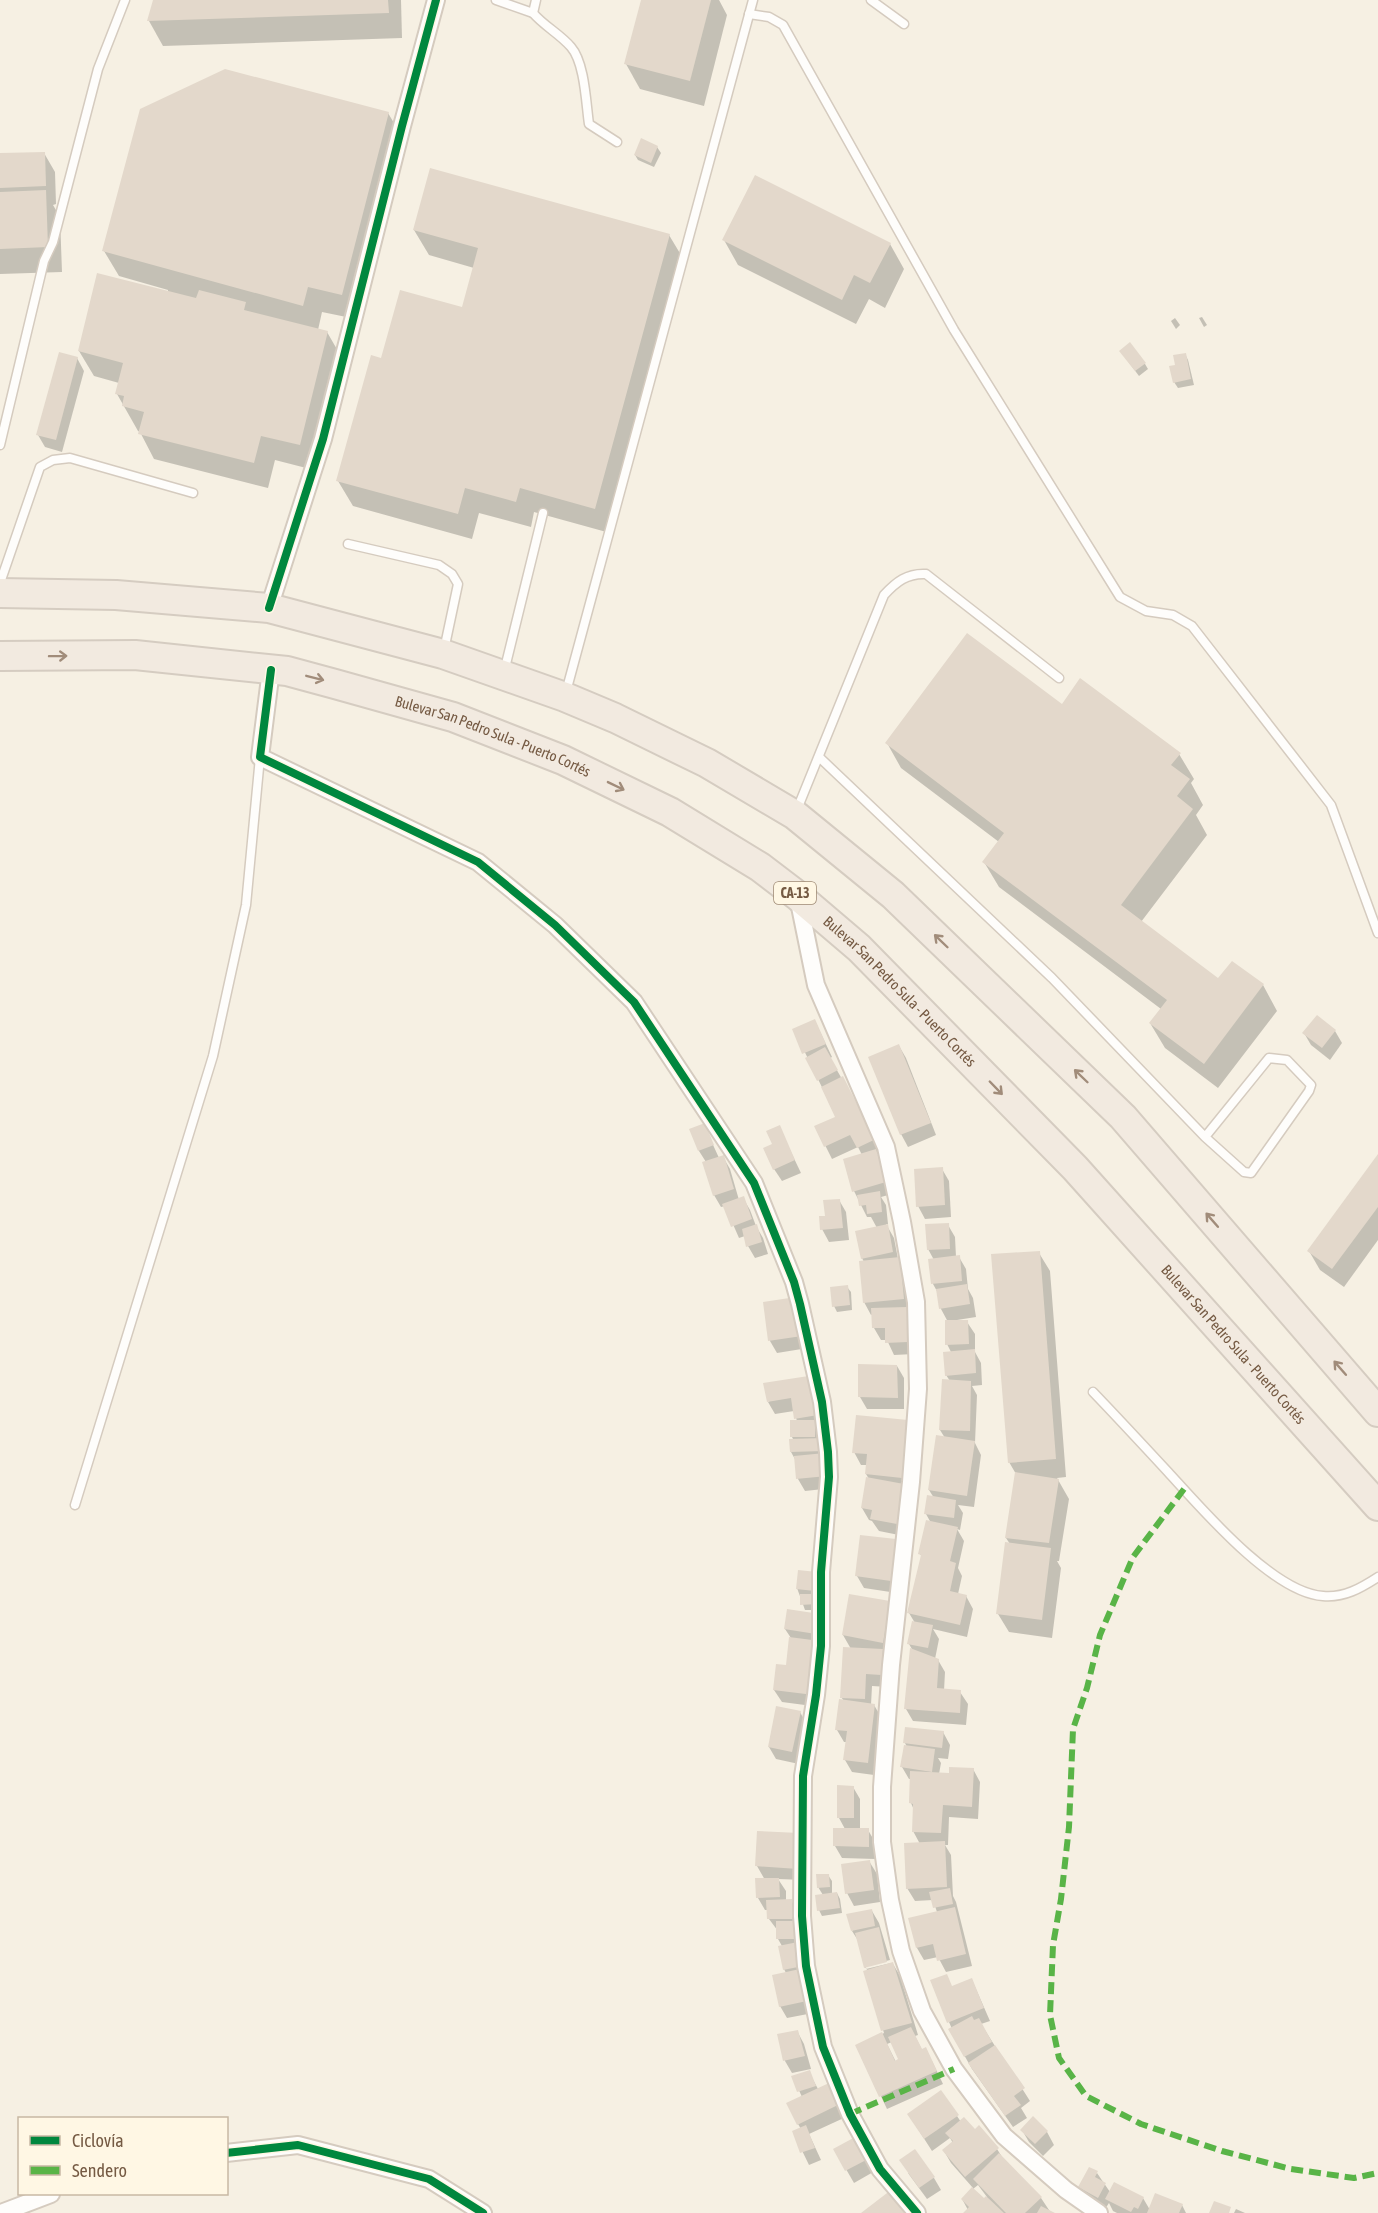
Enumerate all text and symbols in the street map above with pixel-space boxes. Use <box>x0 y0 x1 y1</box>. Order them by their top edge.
one-way arrow <box>48 650 68 662</box>
one-way arrow <box>305 673 324 685</box>
street label: Bulevar San Pedro Sula - Puerto Cortés <box>393 692 593 780</box>
one-way arrow <box>607 780 625 792</box>
road number: CA-13 <box>774 882 816 904</box>
street label: Bulevar San Pedro Sula - Puerto Cortés <box>820 912 980 1070</box>
one-way arrow <box>933 934 948 948</box>
one-way arrow <box>1074 1069 1089 1084</box>
one-way arrow <box>989 1080 1004 1095</box>
one-way arrow <box>1206 1212 1219 1228</box>
street label: Bulevar San Pedro Sula - Puerto Cortés <box>1158 1261 1309 1427</box>
one-way arrow <box>1333 1361 1347 1376</box>
legend <box>18 2117 228 2195</box>
text: Ciclovía <box>72 2130 124 2151</box>
text: Sendero <box>72 2160 127 2181</box>

